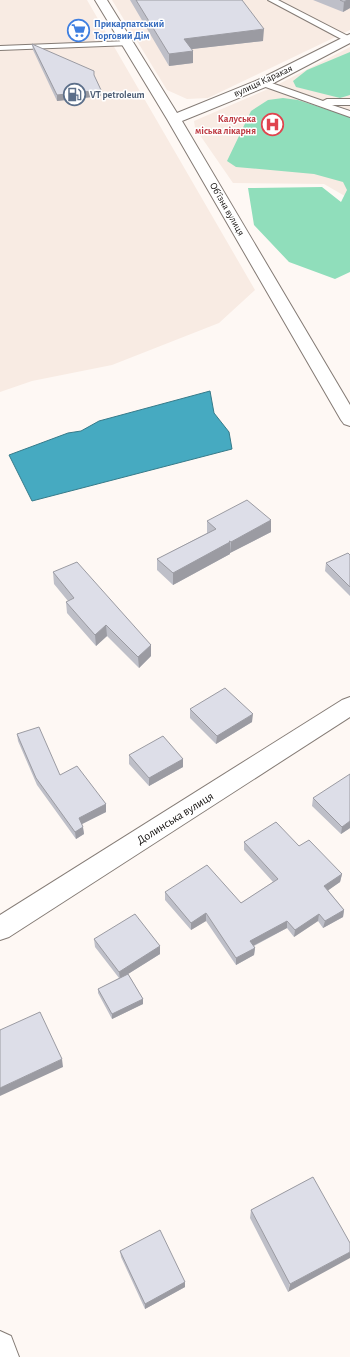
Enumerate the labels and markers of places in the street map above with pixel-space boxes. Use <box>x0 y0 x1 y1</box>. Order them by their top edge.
supermarket icon: Прикарпатський Торговий Дім <box>65 17 91 43</box>
place label: Прикарпатський Торговий Дім <box>94 19 164 41</box>
fuel station icon: VT petroleum <box>62 82 88 108</box>
place label: VT petroleum <box>90 90 145 100</box>
hospital icon: Калуська міська лікарня <box>259 112 285 138</box>
place label: Калуська міська лікарня <box>195 114 256 136</box>

